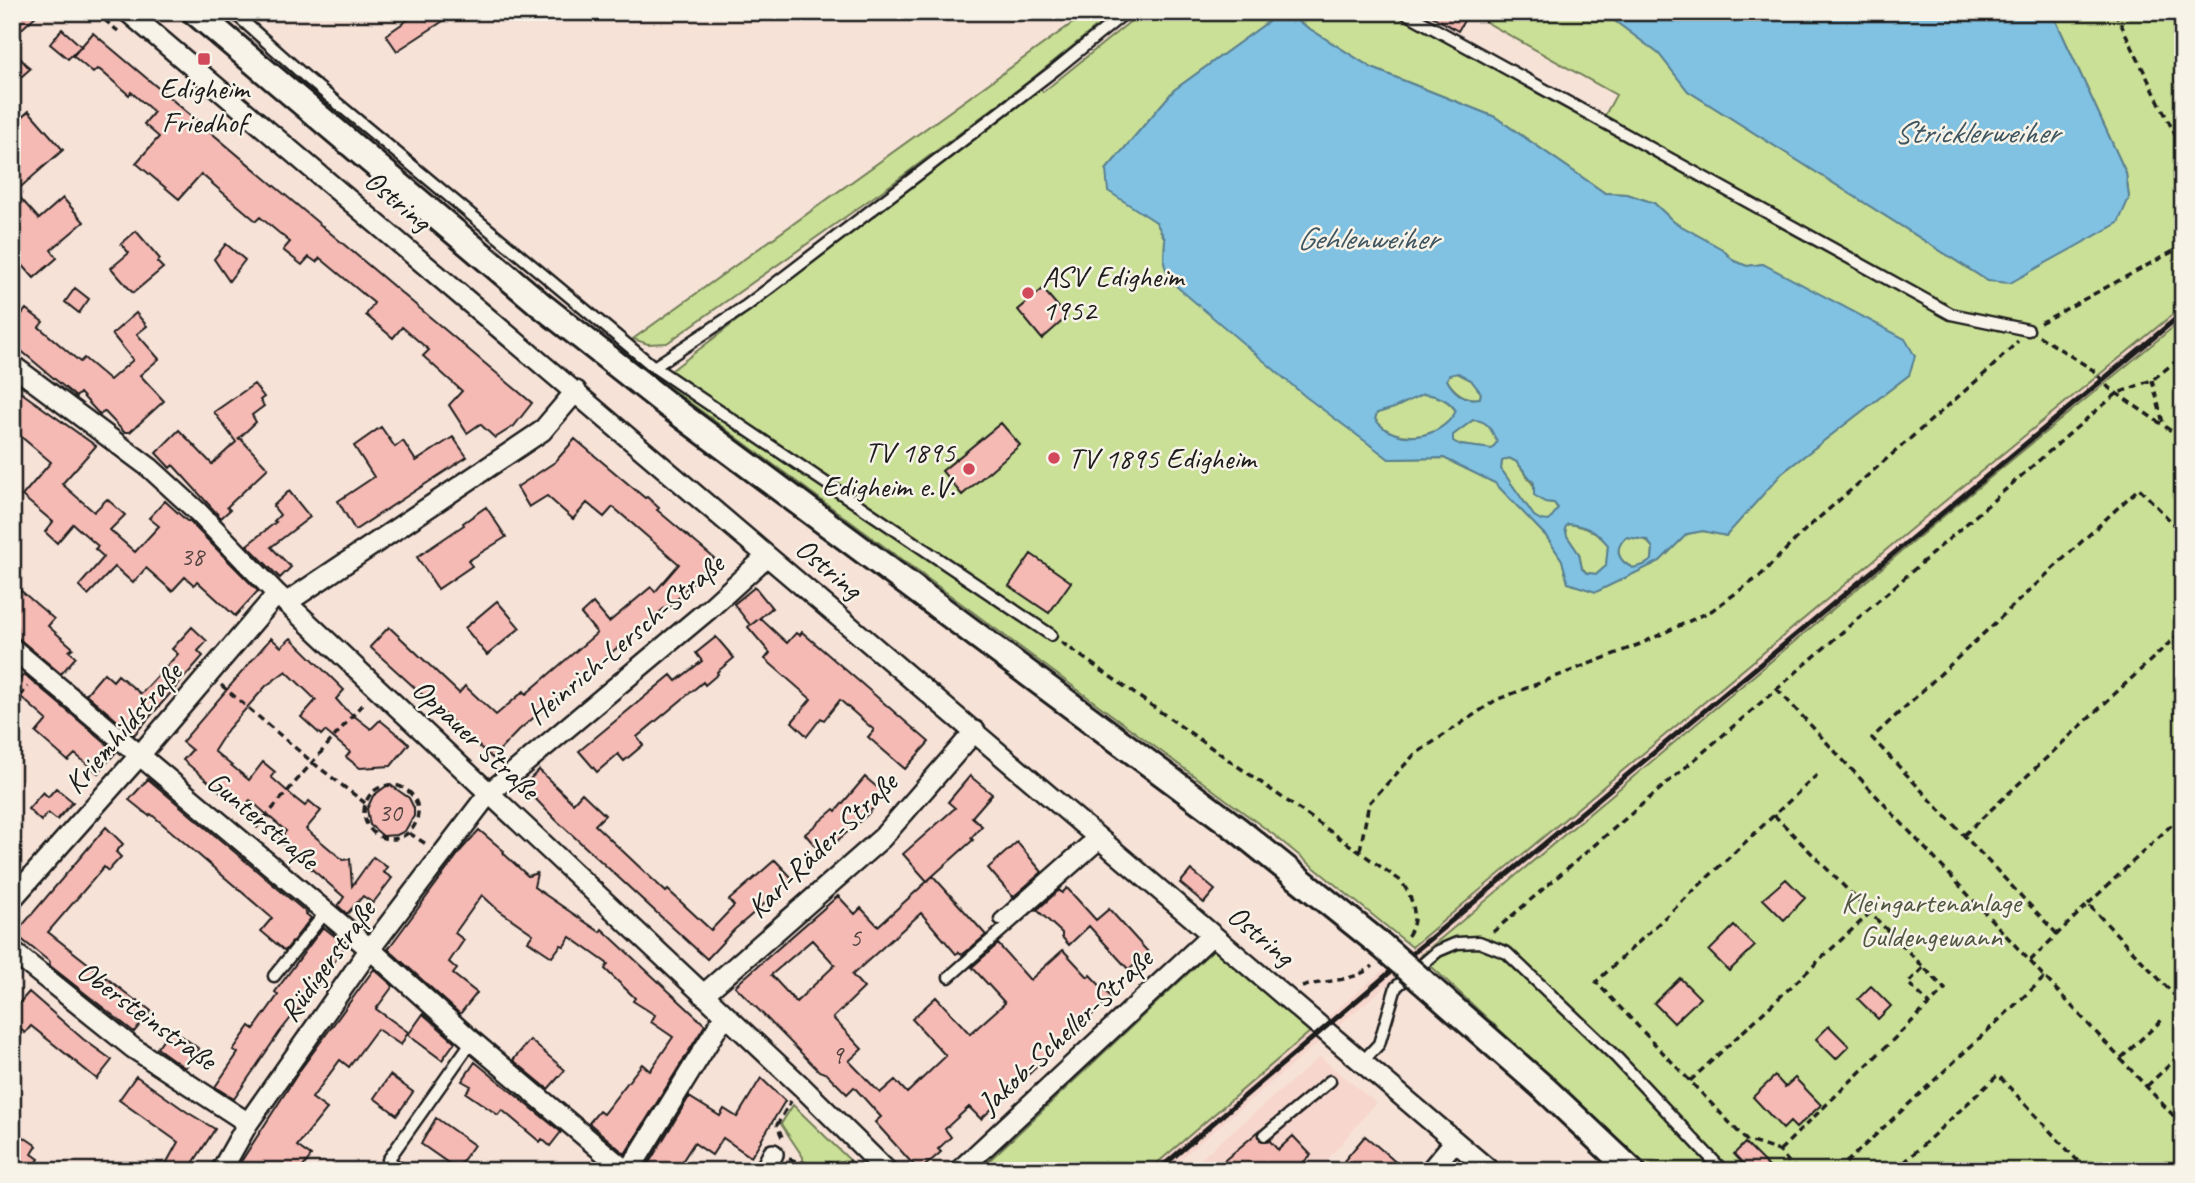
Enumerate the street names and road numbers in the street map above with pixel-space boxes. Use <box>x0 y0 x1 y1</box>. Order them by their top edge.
street label: Ostring <box>357 161 441 240</box>
street label: Ostring <box>788 529 872 608</box>
street label: Heinrich-Lersch-Straße <box>518 544 733 733</box>
street label: Kriemhildstraße <box>56 653 192 801</box>
street label: Oppauer Straße <box>404 670 549 809</box>
street label: Gunterstraße <box>199 762 329 879</box>
street label: Karl-Räder-Straße <box>739 762 907 926</box>
street label: Rüdigerstraße <box>270 891 385 1029</box>
street label: Ostring <box>1220 896 1304 975</box>
street label: Jakob-Scheller-Straße <box>968 939 1162 1123</box>
street label: Obersteinstraße <box>70 952 226 1080</box>

